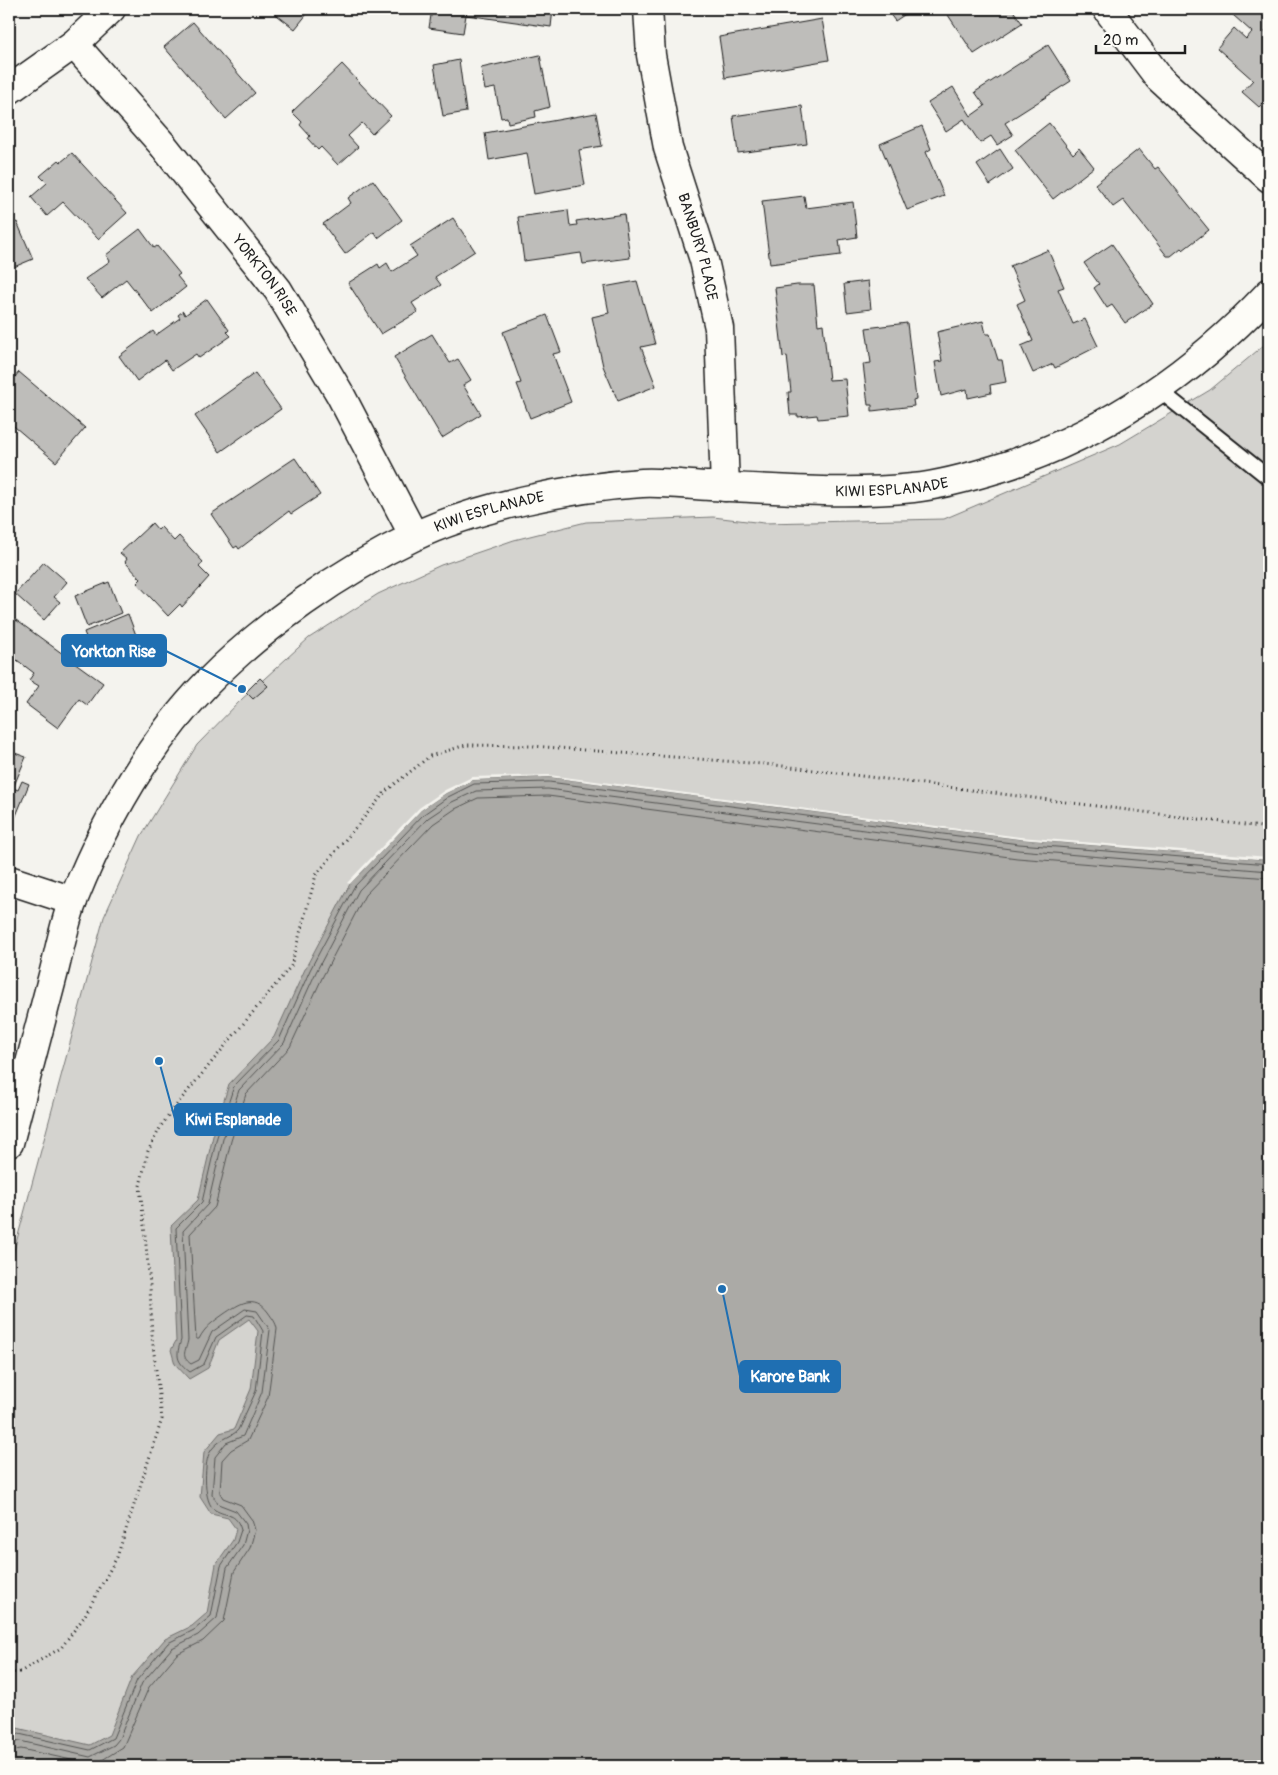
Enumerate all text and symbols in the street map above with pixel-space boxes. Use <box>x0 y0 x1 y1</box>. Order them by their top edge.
scale bar <box>1096 22 1184 54</box>
text: 20 m <box>1103 31 1138 50</box>
street label: BANBURY PLACE <box>674 191 722 303</box>
street label: YORKTON RISE <box>228 230 301 320</box>
street label: KIWI ESPLANADE <box>835 473 950 501</box>
street label: KIWI ESPLANADE <box>431 487 546 536</box>
callout: Yorkton Rise <box>62 635 166 666</box>
text: Yorkton Rise <box>71 642 157 662</box>
callout: Kiwi Esplanade <box>175 1104 291 1135</box>
text: Kiwi Esplanade <box>185 1110 282 1130</box>
callout: Karore Bank <box>740 1361 840 1392</box>
text: Karore Bank <box>750 1367 830 1387</box>

